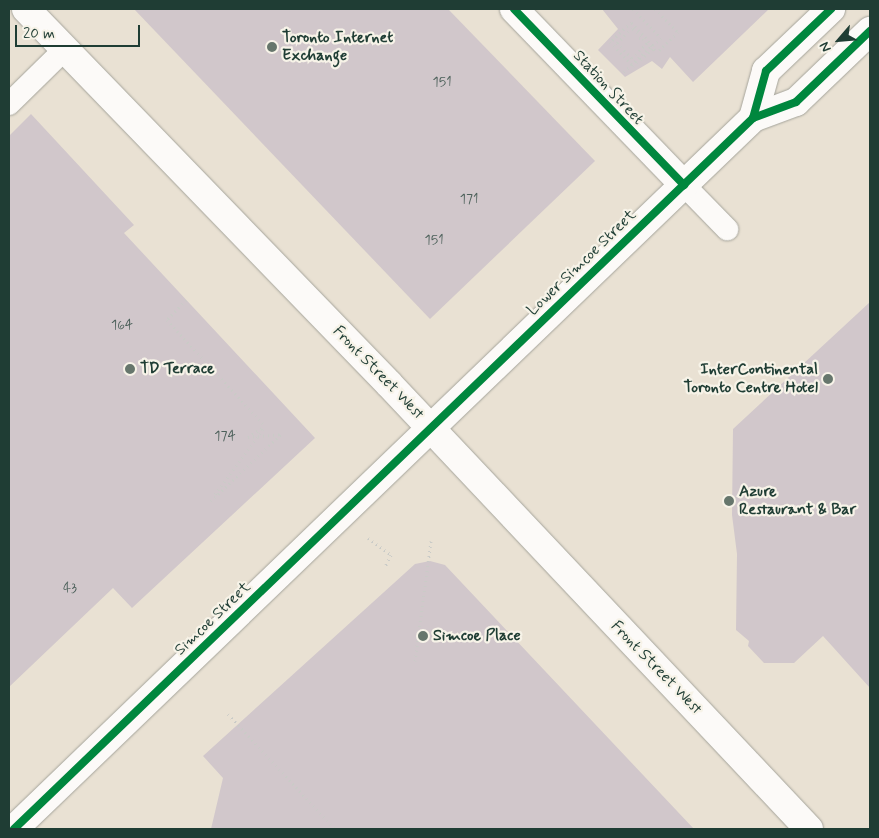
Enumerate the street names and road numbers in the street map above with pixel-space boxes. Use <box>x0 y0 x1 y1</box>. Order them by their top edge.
street label: Station Street <box>568 46 648 130</box>
street label: Lower Simcoe Street <box>523 206 641 320</box>
street label: Front Street West <box>329 322 427 424</box>
street label: Simcoe Street <box>171 578 255 660</box>
street label: Front Street West <box>607 617 705 719</box>

